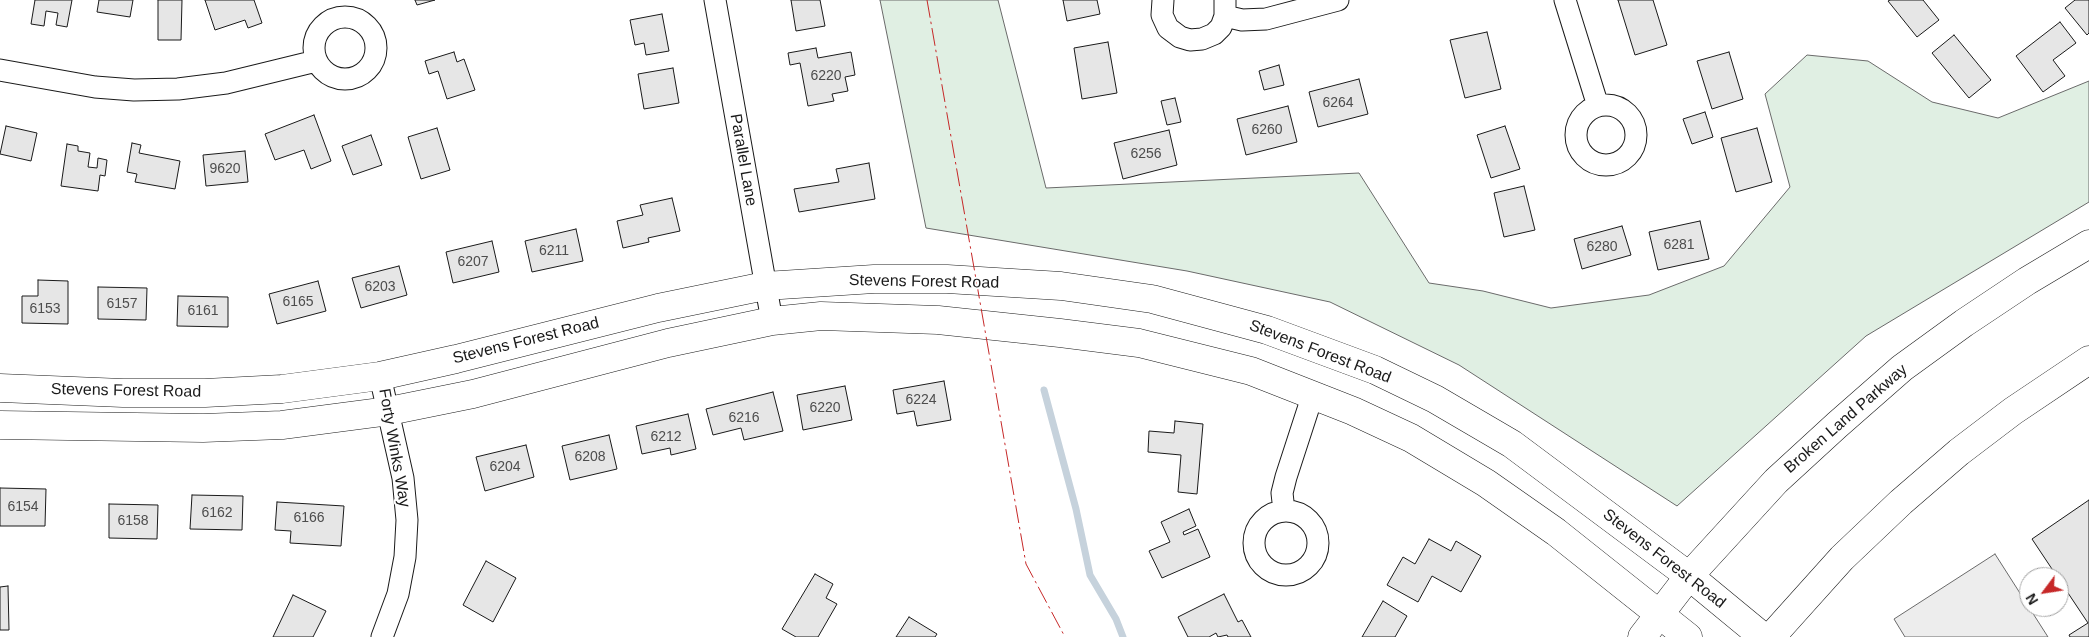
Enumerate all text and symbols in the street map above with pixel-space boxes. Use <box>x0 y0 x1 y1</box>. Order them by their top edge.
house number: 6220 <box>810 68 842 84</box>
house number: 6264 <box>1322 95 1354 111</box>
street label: Parallel Lane <box>725 112 761 208</box>
house number: 6260 <box>1251 122 1283 138</box>
house number: 6256 <box>1130 146 1162 162</box>
house number: 9620 <box>209 161 241 177</box>
house number: 6281 <box>1663 237 1695 253</box>
house number: 6280 <box>1586 239 1618 255</box>
house number: 6211 <box>539 243 569 259</box>
house number: 6207 <box>457 254 489 270</box>
street label: Stevens Forest Road <box>849 271 999 293</box>
house number: 6203 <box>364 279 396 295</box>
house number: 6165 <box>282 294 314 310</box>
house number: 6157 <box>106 296 138 312</box>
house number: 6153 <box>29 301 61 317</box>
house number: 6161 <box>187 303 219 319</box>
street label: Stevens Forest Road <box>451 314 601 368</box>
street label: Stevens Forest Road <box>1246 316 1394 388</box>
street label: Broken Land Parkway <box>1781 360 1911 478</box>
street label: Stevens Forest Road <box>51 380 201 402</box>
street label: Forty Winks Way <box>374 387 414 509</box>
house number: 6224 <box>905 392 937 408</box>
house number: 6220 <box>809 400 841 416</box>
house number: 6216 <box>728 410 760 426</box>
house number: 6212 <box>650 429 682 445</box>
house number: 6208 <box>574 449 606 465</box>
house number: 6204 <box>489 459 521 475</box>
house number: 6154 <box>7 499 39 515</box>
house number: 6162 <box>201 505 233 521</box>
street label: Stevens Forest Road <box>1599 505 1729 613</box>
house number: 6166 <box>293 510 325 526</box>
house number: 6158 <box>117 513 149 529</box>
north arrow <box>2019 567 2069 617</box>
text: N <box>2023 591 2041 608</box>

